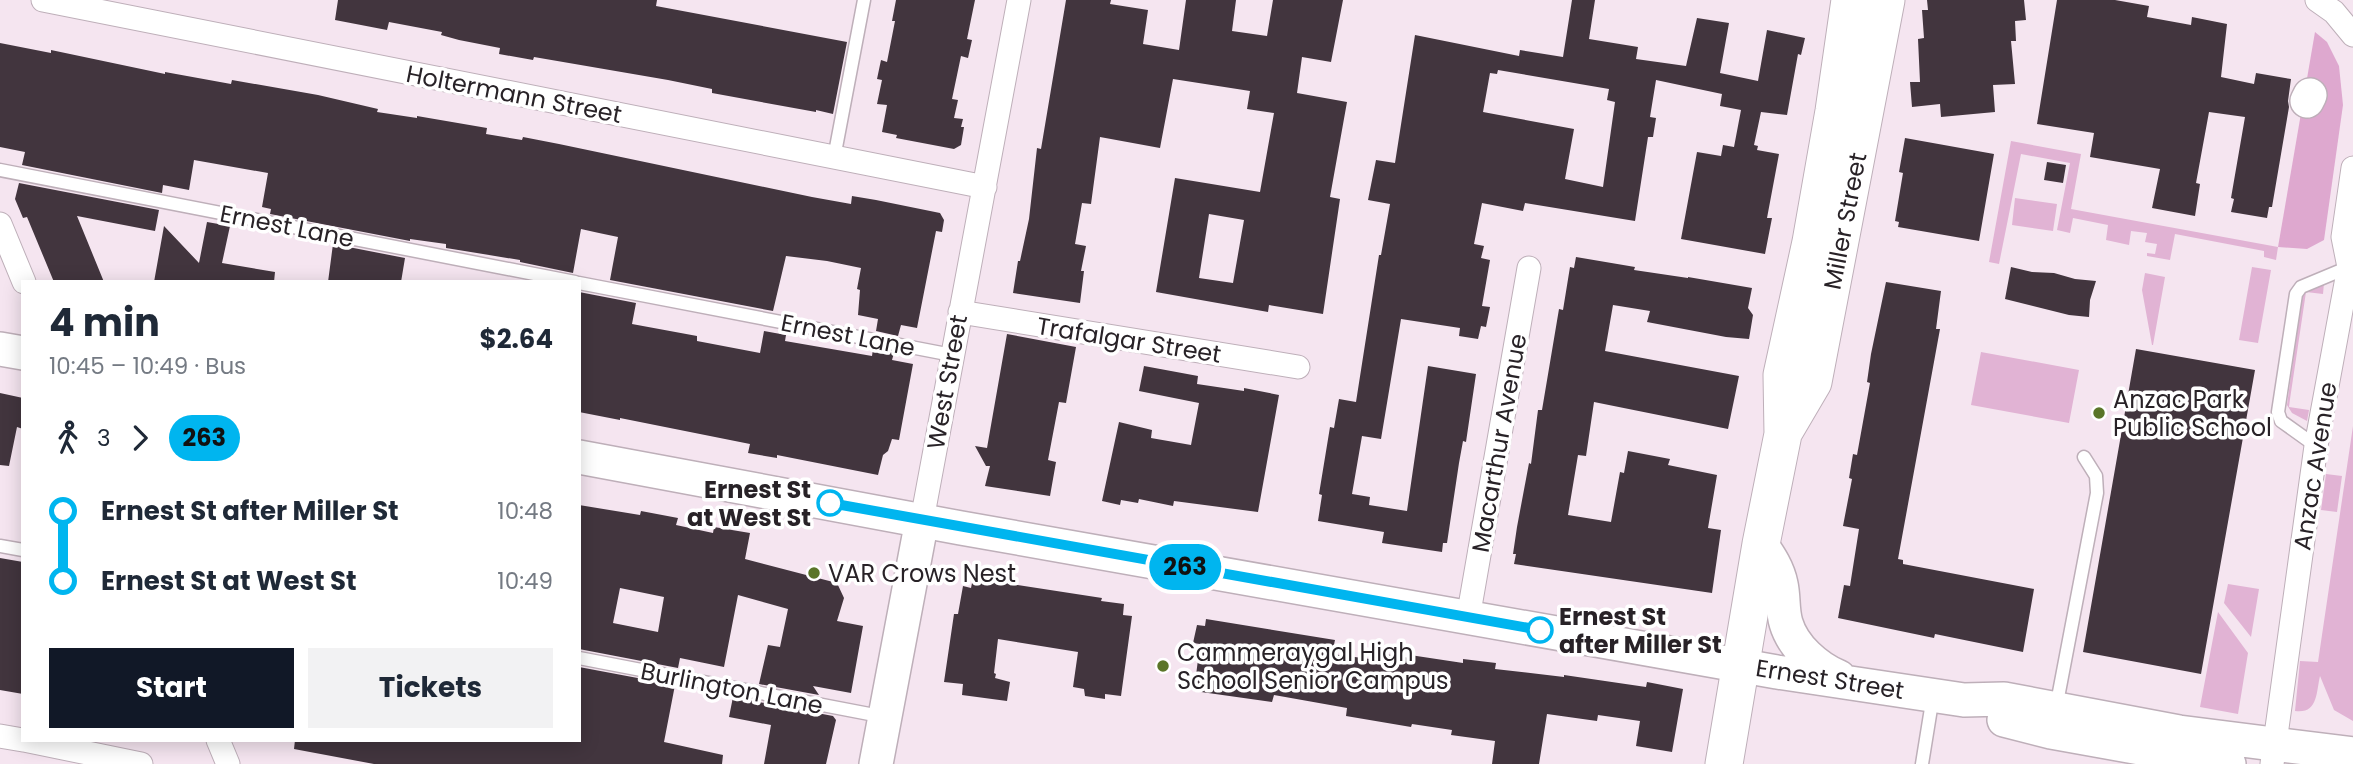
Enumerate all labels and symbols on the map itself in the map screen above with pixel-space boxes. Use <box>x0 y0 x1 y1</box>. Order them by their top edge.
street label: Holtermann Street <box>403 57 625 131</box>
street label: Miller Street <box>1816 150 1874 292</box>
street label: Ernest Lane <box>217 197 357 255</box>
street label: Ernest Lane <box>778 306 918 364</box>
street label: Trafalgar Street <box>1034 309 1224 371</box>
street label: West Street <box>919 312 975 452</box>
street label: Macarthur Avenue <box>1464 331 1534 555</box>
street label: Anzac Avenue <box>2285 380 2345 552</box>
place label: Anzac Park Public School <box>2113 383 2272 444</box>
marker: Anzac Park Public School <box>2091 405 2107 421</box>
place label: Ernest St at West St <box>687 473 811 534</box>
marker: Ernest St at West St <box>817 490 843 516</box>
line badge: 263 <box>1145 544 1225 590</box>
place label: VAR Crows Nest <box>828 557 1016 590</box>
marker: VAR Crows Nest <box>806 565 822 581</box>
place label: Ernest St after Miller St <box>1559 600 1722 661</box>
marker: Ernest St after Miller St <box>1527 617 1553 643</box>
place label: Cammeraygal High School Senior Campus <box>1177 636 1449 697</box>
street label: Ernest Street <box>1754 651 1906 707</box>
street label: Burlington Lane <box>638 654 826 722</box>
marker: Cammeraygal High School Senior Campus <box>1155 658 1171 674</box>

